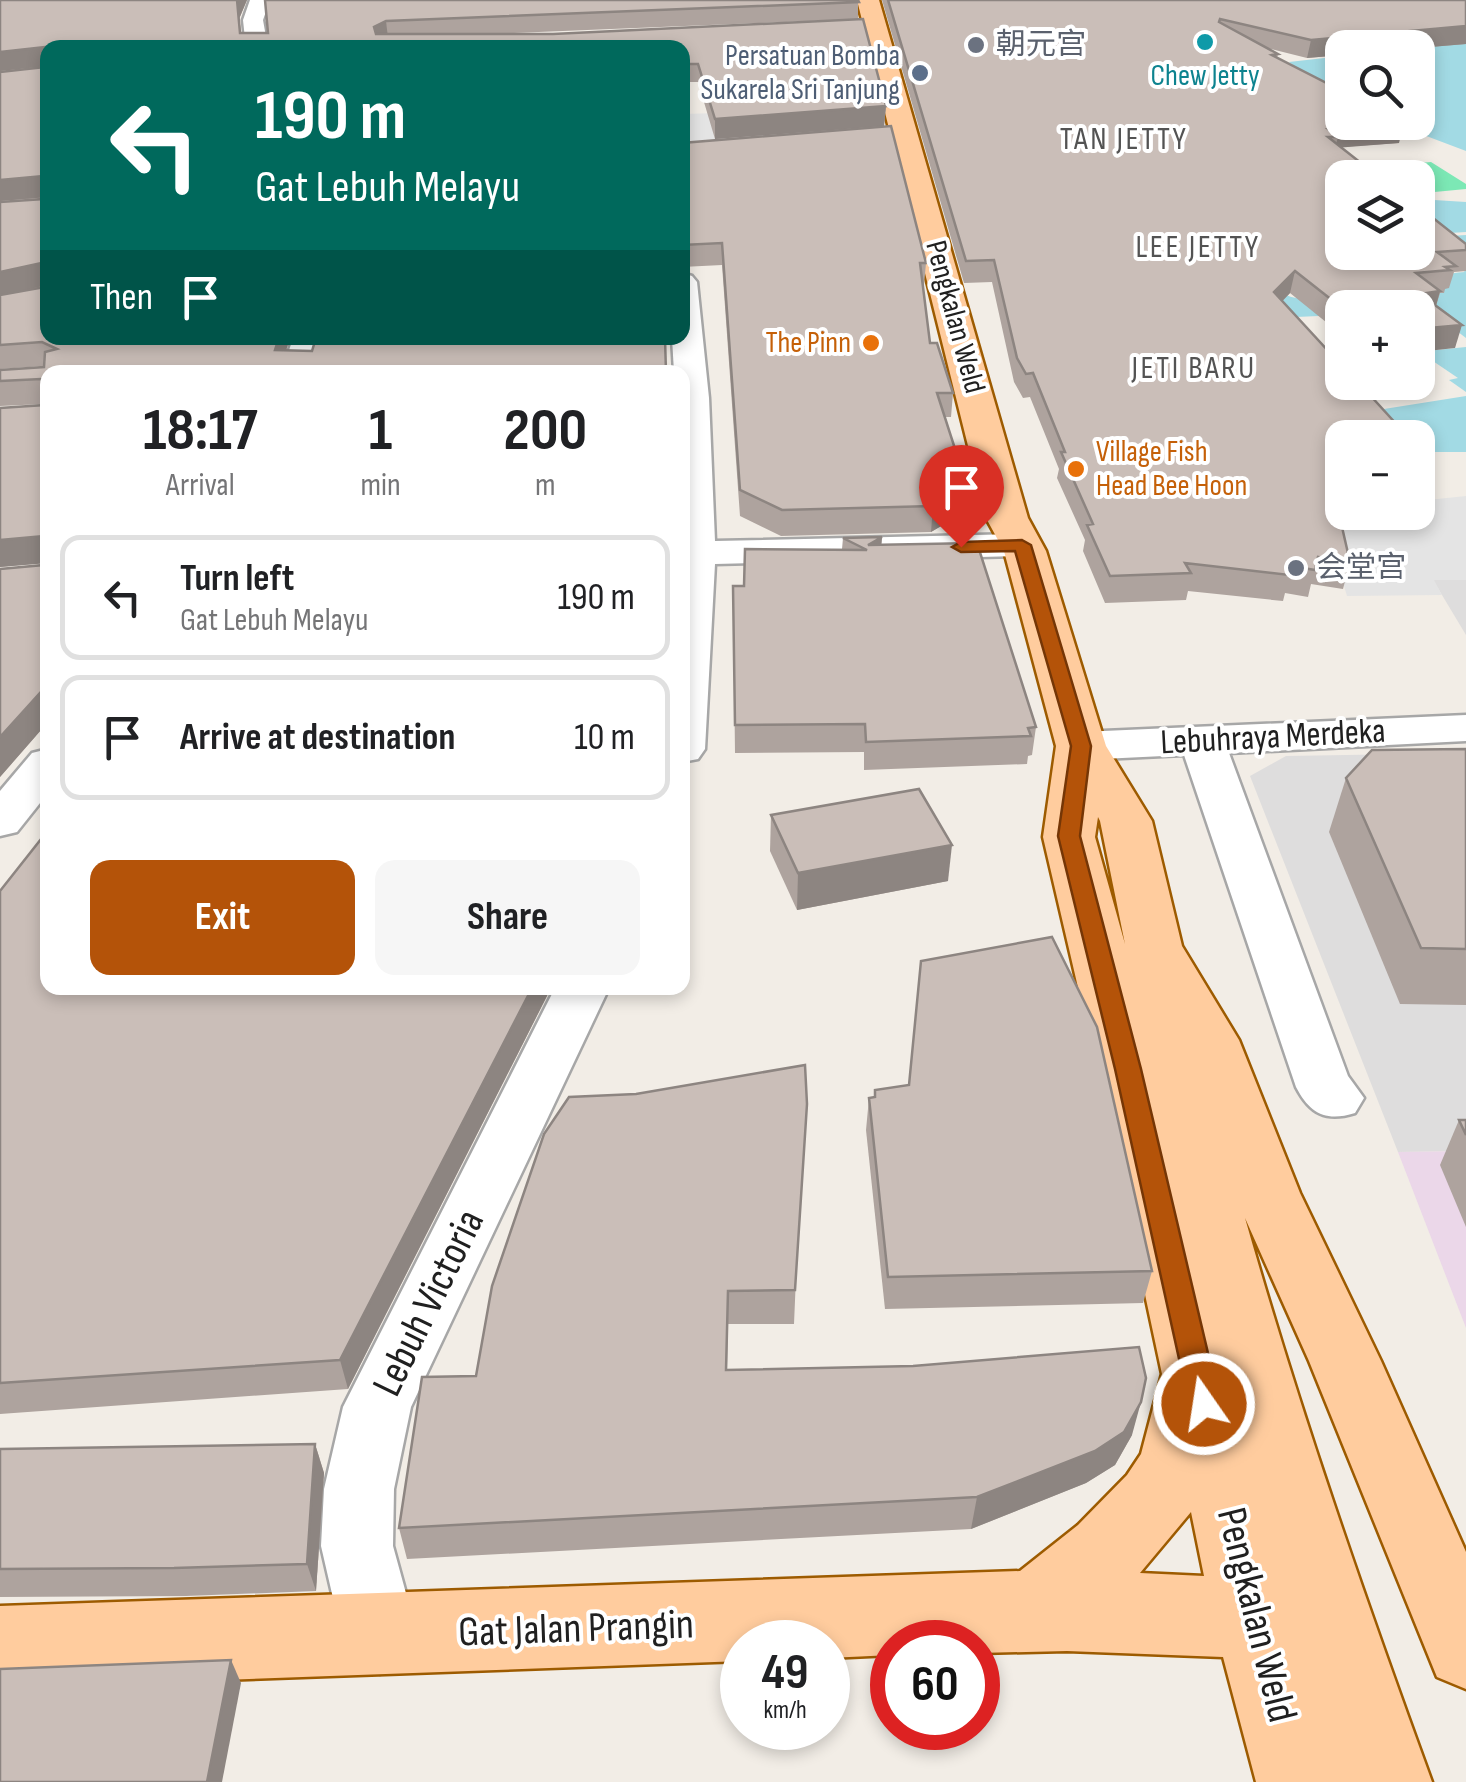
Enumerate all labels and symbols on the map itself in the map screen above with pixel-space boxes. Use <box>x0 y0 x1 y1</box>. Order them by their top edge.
place label: 朝元宫 <box>996 27 1086 63</box>
marker: Chew Jetty <box>1194 31 1216 53</box>
marker: 朝元宫 <box>965 34 987 56</box>
place label: Persatuan Bomba Sukarela Sri Tanjung <box>700 38 900 108</box>
place label: Chew Jetty <box>1151 58 1260 94</box>
marker: Persatuan Bomba Sukarela Sri Tanjung <box>909 62 931 84</box>
district label: TAN JETTY <box>1060 120 1188 159</box>
district label: LEE JETTY <box>1136 228 1261 267</box>
street label: Pengkalan Weld <box>917 237 993 397</box>
place label: The Pinn <box>766 325 851 361</box>
marker: The Pinn <box>860 332 882 354</box>
district label: JETI BARU <box>1130 349 1257 388</box>
place label: Village Fish Head Bee Hoon <box>1096 434 1247 504</box>
pin <box>919 445 1004 548</box>
marker: Village Fish Head Bee Hoon <box>1065 458 1087 480</box>
place label: 会堂宫 <box>1316 550 1406 586</box>
marker: 会堂宫 <box>1285 557 1307 579</box>
street label: Lebuhraya Merdeka <box>1159 710 1387 764</box>
street label: Lebuh Victoria <box>362 1202 496 1404</box>
position arrow <box>1152 1352 1256 1456</box>
street label: Pengkalan Weld <box>1205 1503 1307 1727</box>
street label: Gat Jalan Prangin <box>457 1599 695 1659</box>
speed limit sign: 60 <box>870 1620 1000 1750</box>

